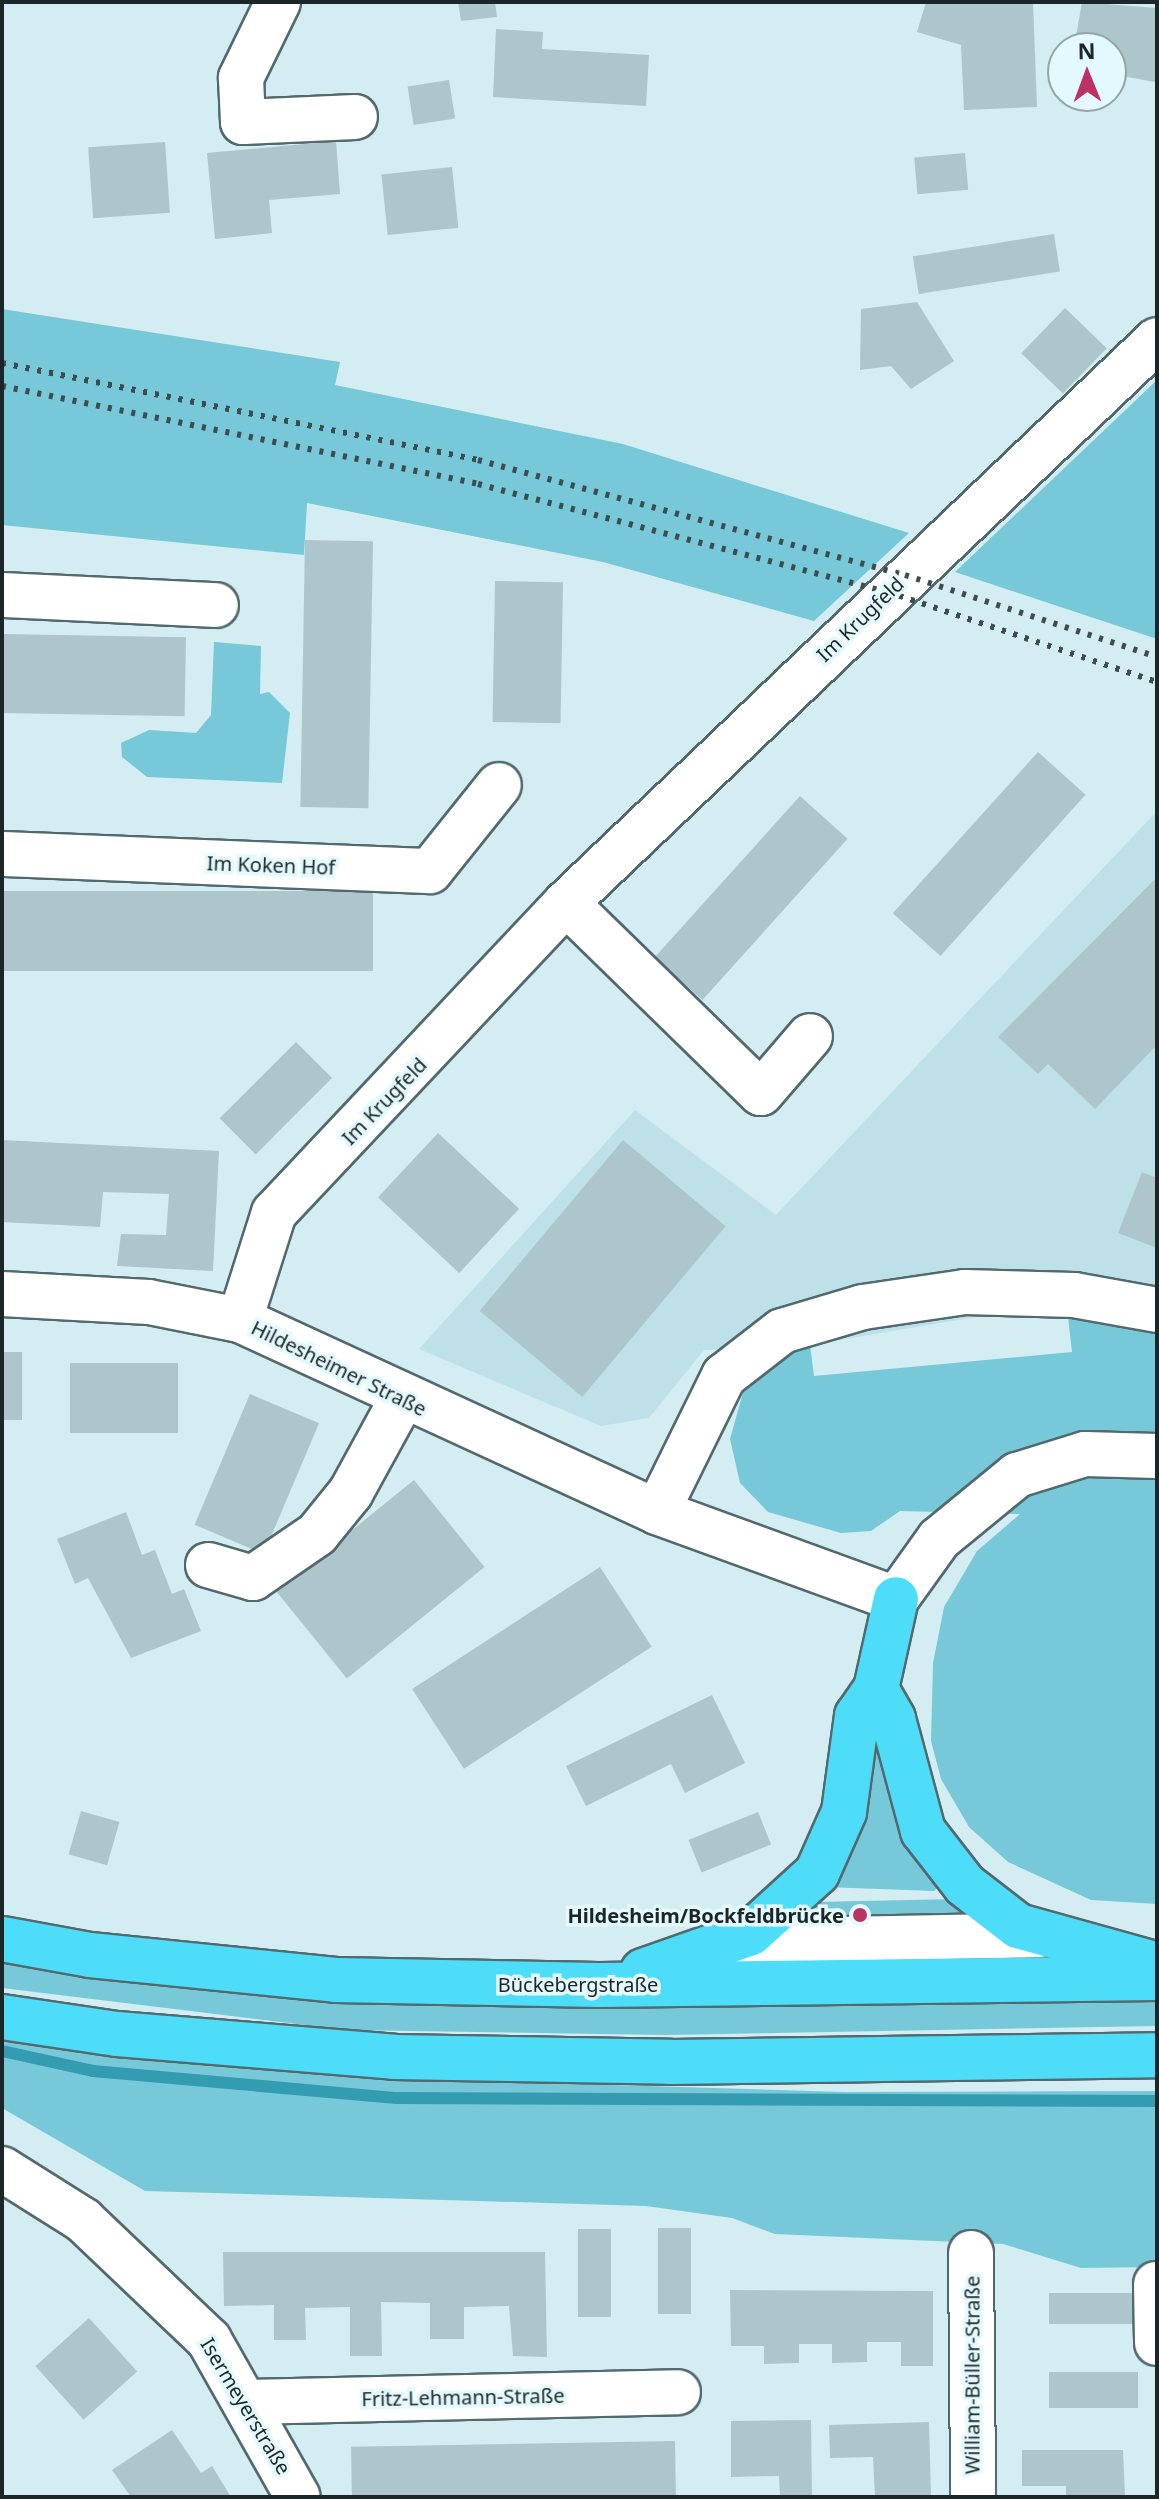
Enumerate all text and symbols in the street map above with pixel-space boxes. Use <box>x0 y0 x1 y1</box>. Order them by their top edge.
north arrow <box>1047 32 1127 112</box>
text: N <box>1077 35 1096 65</box>
street label: Im Krugfeld <box>812 572 908 666</box>
street label: Im Koken Hof <box>206 851 336 879</box>
street label: Im Krugfeld <box>337 1053 431 1149</box>
street label: Hildesheimer Straße <box>248 1315 430 1421</box>
place label: Hildesheim/Bockfeldbrücke <box>567 1903 844 1927</box>
marker: Hildesheim/Bockfeldbrücke <box>851 1906 869 1924</box>
street label: Bückebergstraße <box>498 1972 658 1996</box>
street label: William-Büller-Straße <box>960 2276 984 2474</box>
street label: Isermeyerstraße <box>196 2333 296 2479</box>
street label: Fritz-Lehmann-Straße <box>361 2383 565 2411</box>

